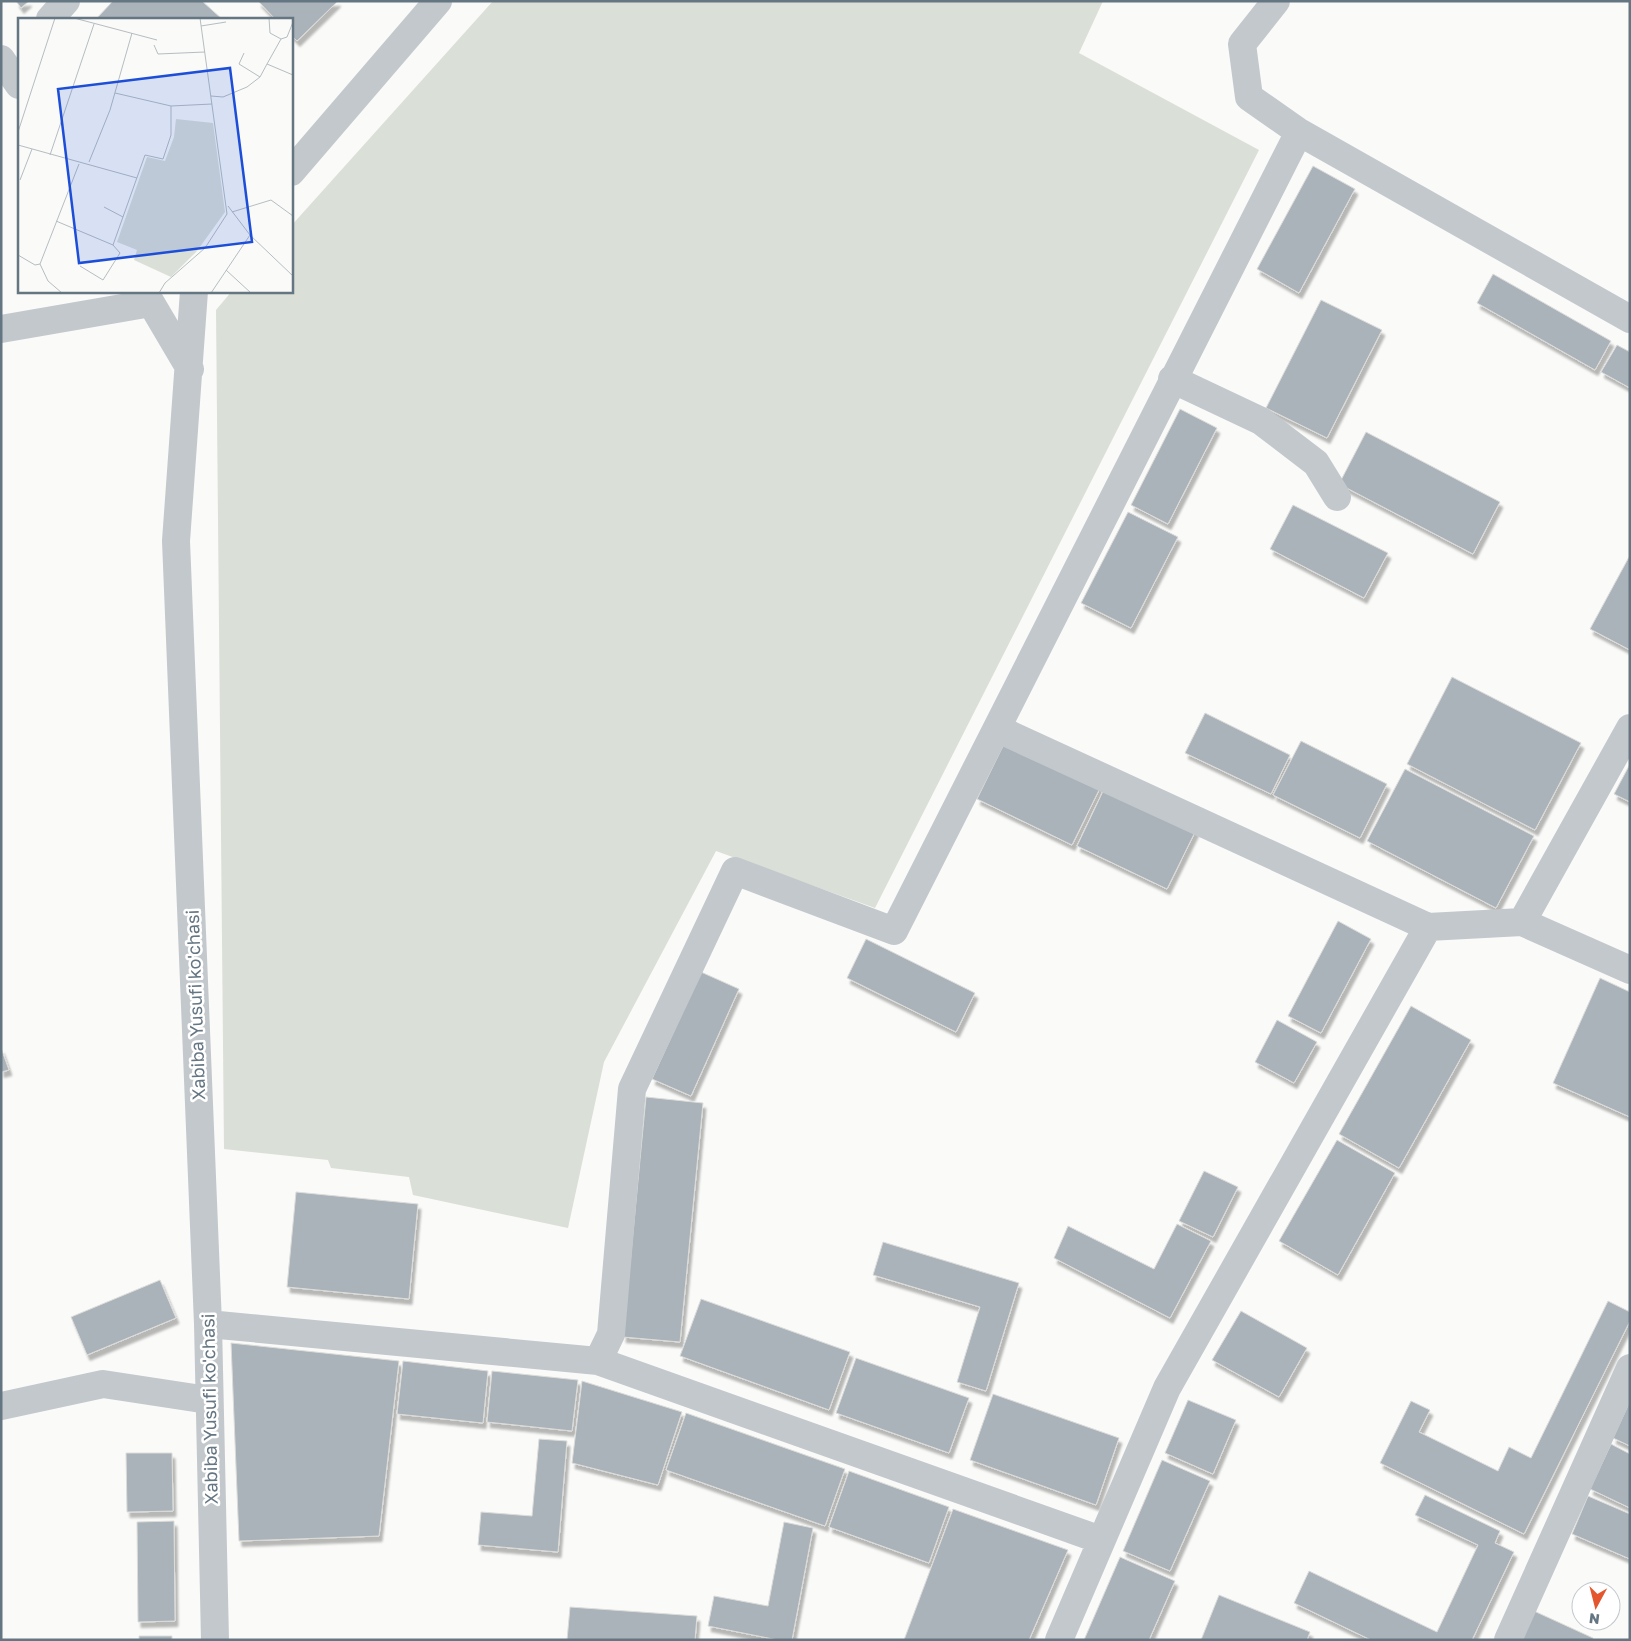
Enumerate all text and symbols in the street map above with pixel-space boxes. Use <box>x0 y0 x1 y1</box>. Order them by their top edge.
inset map <box>18 18 292 292</box>
street label: Xabiba Yusufi ko'chasi <box>181 909 209 1101</box>
street label: Xabiba Yusufi ko'chasi <box>196 1313 222 1505</box>
north arrow <box>1571 1581 1621 1631</box>
text: N <box>1588 1610 1601 1628</box>

